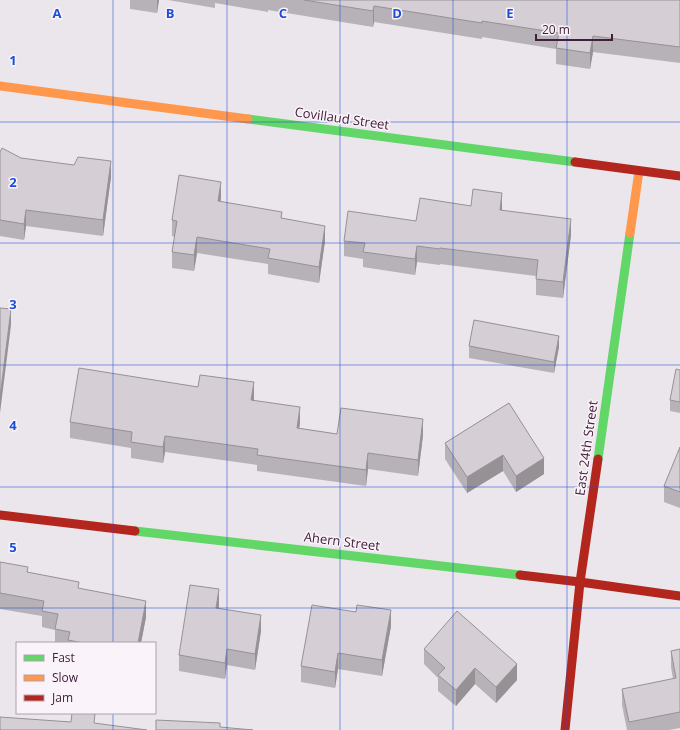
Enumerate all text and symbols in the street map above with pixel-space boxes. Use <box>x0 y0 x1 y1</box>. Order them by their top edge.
text: A <box>53 4 62 22</box>
text: B <box>166 4 175 22</box>
text: C <box>279 4 287 22</box>
text: D <box>392 4 402 22</box>
text: E <box>506 4 514 22</box>
scale bar <box>536 16 612 42</box>
text: 20 m <box>542 21 570 38</box>
text: 1 <box>9 51 17 69</box>
street label: Covillaud Street <box>294 102 391 134</box>
text: 2 <box>9 173 17 191</box>
text: 3 <box>9 295 17 313</box>
street label: East 24th Street <box>570 399 602 497</box>
text: 4 <box>9 416 17 434</box>
street label: Ahern Street <box>303 527 381 555</box>
text: 5 <box>9 538 17 556</box>
legend <box>16 642 156 714</box>
text: Fast <box>52 649 75 666</box>
text: Slow <box>52 669 79 686</box>
text: Jam <box>51 689 73 706</box>

